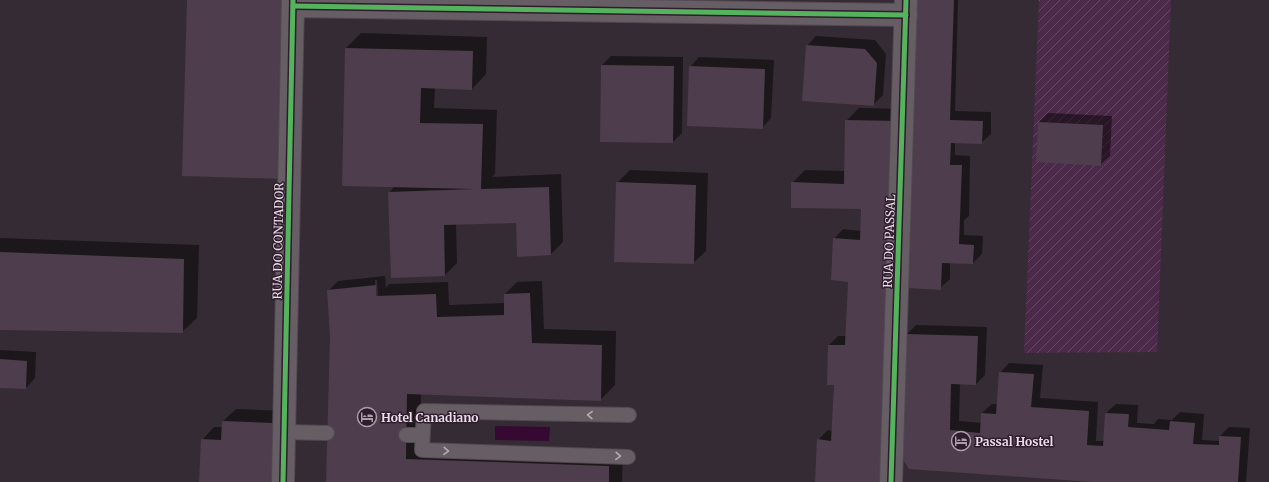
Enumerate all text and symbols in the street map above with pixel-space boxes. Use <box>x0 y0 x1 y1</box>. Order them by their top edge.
street label: RUA DO CONTADOR <box>269 182 287 300</box>
street label: RUA DO PASSAL <box>880 193 898 288</box>
hotel icon: Hotel Canadiano <box>356 406 378 428</box>
place label: Hotel Canadiano <box>381 410 479 425</box>
one-way arrow <box>587 410 593 419</box>
hotel icon: Passal Hostel <box>950 430 972 452</box>
place label: Passal Hostel <box>975 434 1053 449</box>
one-way arrow <box>443 447 449 455</box>
one-way arrow <box>615 452 621 460</box>

